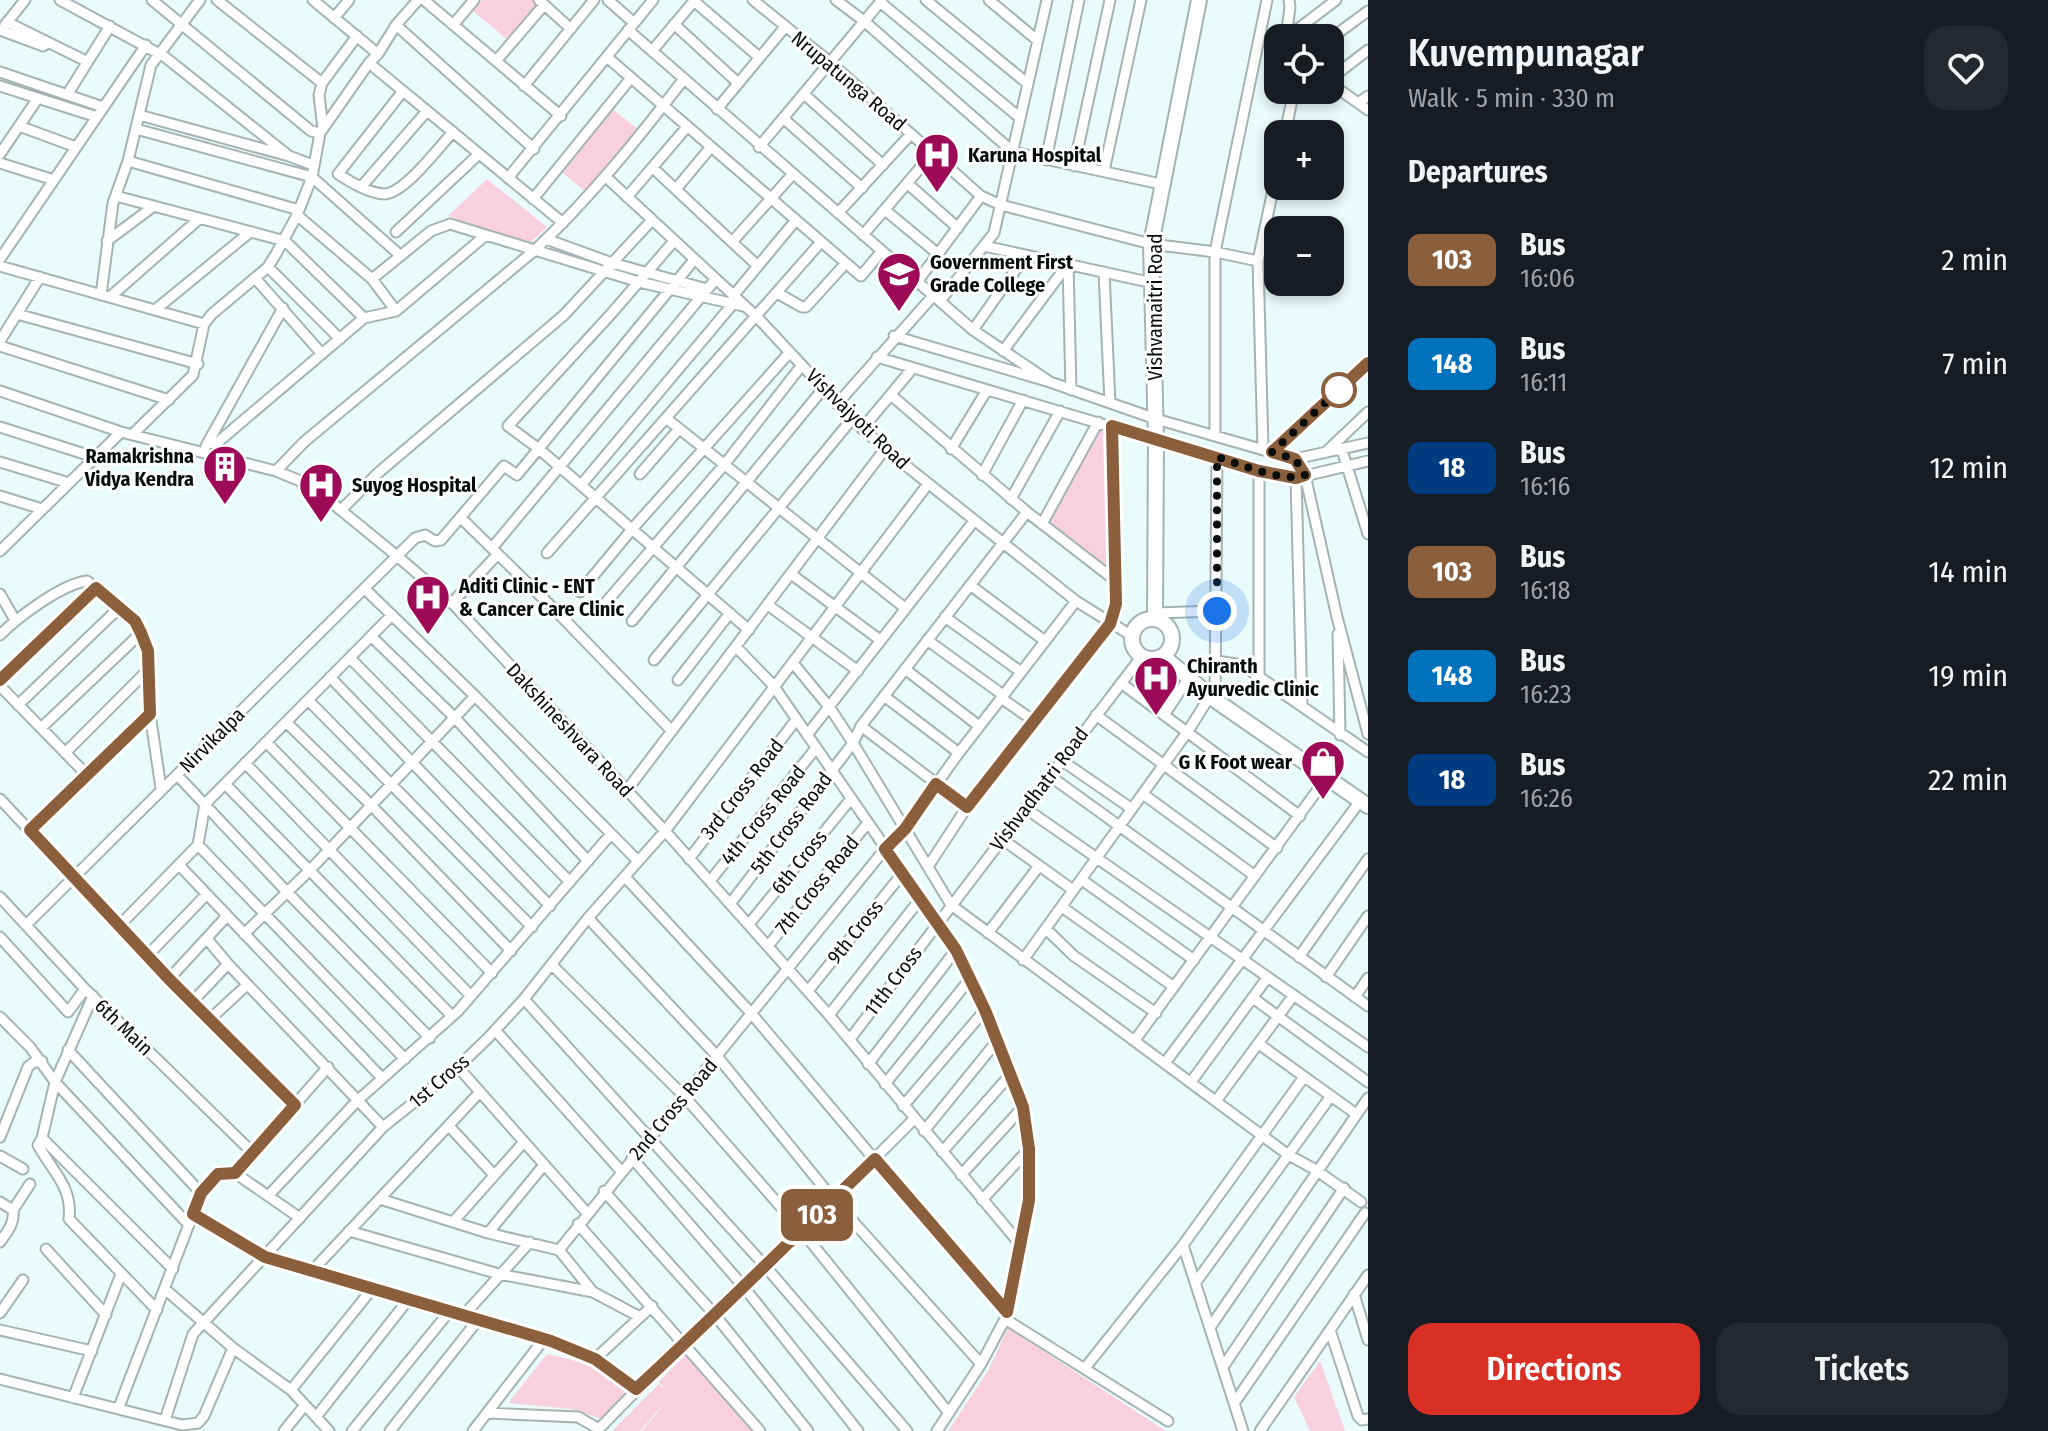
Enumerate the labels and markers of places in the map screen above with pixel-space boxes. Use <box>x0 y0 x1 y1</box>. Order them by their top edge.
hospital icon: Karuna Hospital <box>913 131 961 194</box>
place label: Karuna Hospital <box>968 143 1102 167</box>
school or university icon: Government First Grade College <box>875 250 923 313</box>
place label: Government First Grade College <box>930 250 1074 297</box>
unlabelled marker <box>1322 373 1356 407</box>
building icon: Ramakrishna Vidya Kendra <box>201 443 249 506</box>
place label: Ramakrishna Vidya Kendra <box>84 444 194 491</box>
hospital icon: Suyog Hospital <box>297 461 345 524</box>
place label: Suyog Hospital <box>352 473 477 497</box>
hospital icon: Aditi Clinic - ENT & Cancer Care Clinic <box>404 573 452 636</box>
place label: Aditi Clinic - ENT & Cancer Care Clinic <box>458 574 624 621</box>
hospital icon: Chiranth Ayurvedic Clinic <box>1132 654 1180 717</box>
place label: Chiranth Ayurvedic Clinic <box>1186 654 1319 701</box>
shop icon: G K Foot wear <box>1299 738 1347 801</box>
place label: G K Foot wear <box>1179 750 1293 774</box>

